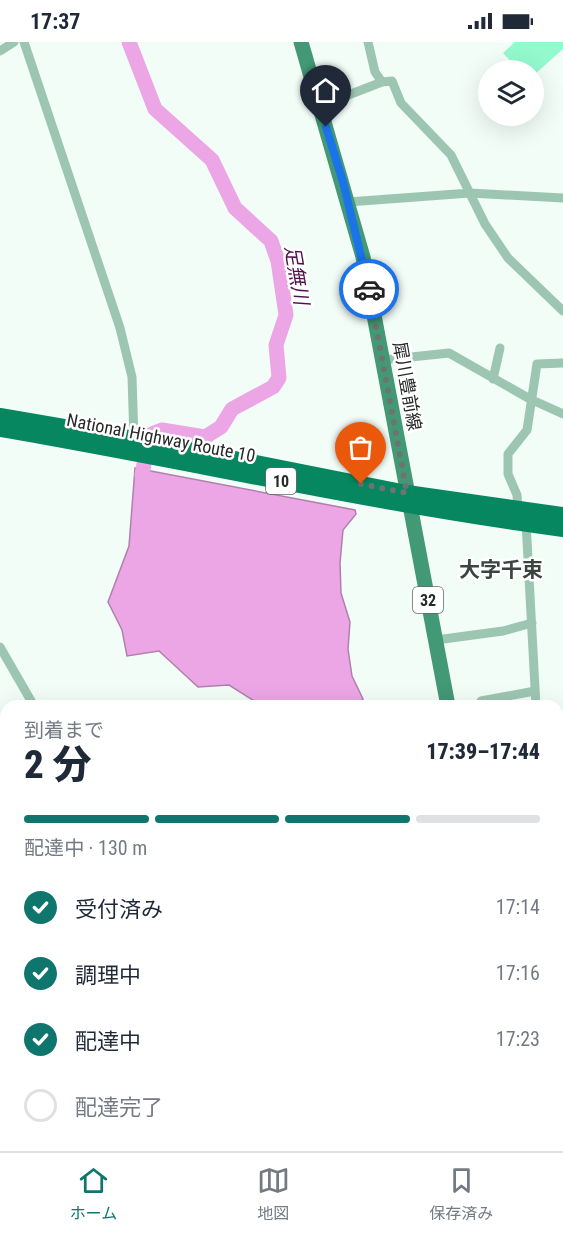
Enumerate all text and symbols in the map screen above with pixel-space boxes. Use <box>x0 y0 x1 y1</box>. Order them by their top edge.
text: 17:37 <box>30 9 81 34</box>
map controls <box>478 60 544 126</box>
button: layers <box>478 60 544 126</box>
pin <box>300 65 351 127</box>
icon: home <box>309 74 342 107</box>
water label: 足無川 <box>280 243 314 309</box>
courier <box>339 259 399 319</box>
icon: car <box>353 273 386 306</box>
street label: 犀川豊前線 <box>389 340 426 432</box>
street label: National Highway Route 10 <box>65 409 257 466</box>
pin <box>335 422 386 484</box>
icon: bag <box>344 431 377 464</box>
road number: 10 <box>266 468 296 494</box>
district label: 大字千束 <box>459 558 543 582</box>
road number: 32 <box>413 587 443 613</box>
text: 到着まで <box>24 718 104 742</box>
text: 17:39–17:44 <box>426 739 540 764</box>
text: 2 分 <box>24 742 92 788</box>
text: 配達中 · 130 m <box>24 836 147 860</box>
icon: check <box>24 891 57 924</box>
text: 17:14 <box>496 895 540 919</box>
text: 受付済み <box>75 897 163 922</box>
icon: check <box>24 957 57 990</box>
text: 17:16 <box>496 961 540 985</box>
text: 調理中 <box>75 963 141 988</box>
icon: check <box>24 1023 57 1056</box>
text: 17:23 <box>496 1027 540 1051</box>
text: 配達中 <box>75 1029 141 1054</box>
text: 配達完了 <box>75 1095 163 1120</box>
tab: ホーム <box>70 1164 117 1224</box>
tab: 地図 <box>257 1164 290 1224</box>
tab: 保存済み <box>429 1164 493 1224</box>

